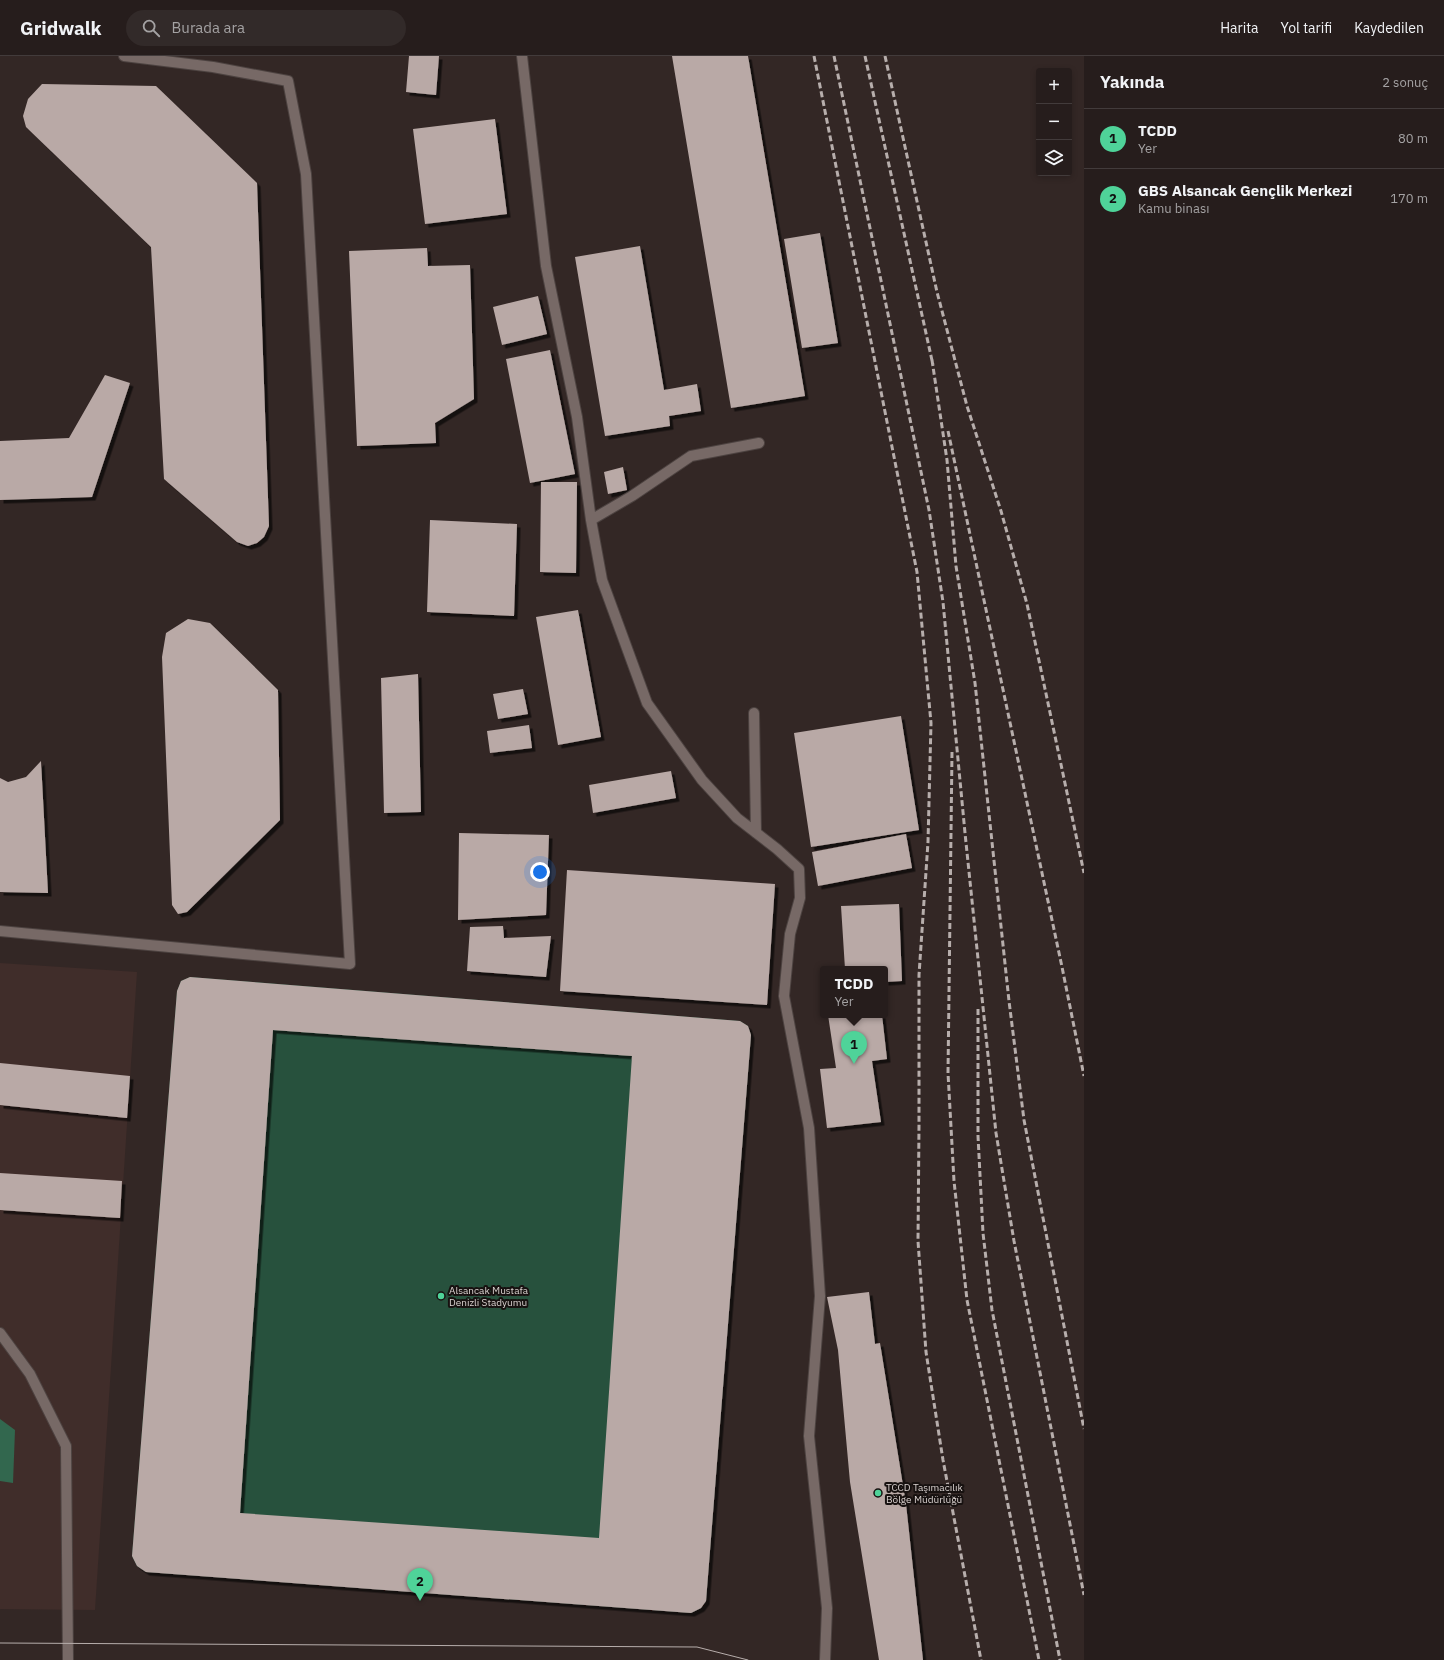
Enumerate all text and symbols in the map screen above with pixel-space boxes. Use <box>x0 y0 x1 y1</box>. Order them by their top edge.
search box <box>126 10 406 46</box>
text: Gridwalk <box>20 16 102 40</box>
icon: search <box>140 17 162 39</box>
text: Burada ara <box>172 18 245 37</box>
text: Harita <box>1220 19 1259 37</box>
text: Yol tarifi <box>1281 19 1332 37</box>
text: Kaydedilen <box>1354 19 1424 37</box>
map controls <box>1036 68 1072 176</box>
button: + <box>1036 68 1072 104</box>
text: Yakında <box>1100 71 1164 93</box>
text: 2 sonuç <box>1382 74 1428 91</box>
button: − <box>1036 104 1072 140</box>
text: TCDD <box>1138 121 1177 140</box>
text: 1 <box>1109 130 1117 147</box>
text: 80 m <box>1398 130 1428 147</box>
button: layers <box>1036 140 1072 176</box>
text: Yer <box>1138 140 1157 157</box>
text: GBS Alsancak Gençlik Merkezi <box>1138 181 1352 200</box>
text: 2 <box>1109 190 1117 207</box>
text: 170 m <box>1390 190 1428 207</box>
text: Kamu binası <box>1138 200 1210 217</box>
your location <box>530 862 550 882</box>
popup <box>820 966 888 1018</box>
text: TCDD <box>834 974 874 993</box>
text: Yer <box>834 993 853 1010</box>
pin: 1 <box>841 1031 867 1064</box>
place label: Alsancak Mustafa Denizli Stadyumu <box>449 1284 529 1309</box>
marker: Alsancak Mustafa Denizli Stadyumu <box>436 1291 446 1301</box>
place label: TCCD Taşımacılık Bölge Müdürlüğü <box>886 1481 963 1506</box>
marker: TCCD Taşımacılık Bölge Müdürlüğü <box>873 1488 883 1498</box>
pin: 2 <box>407 1568 433 1601</box>

